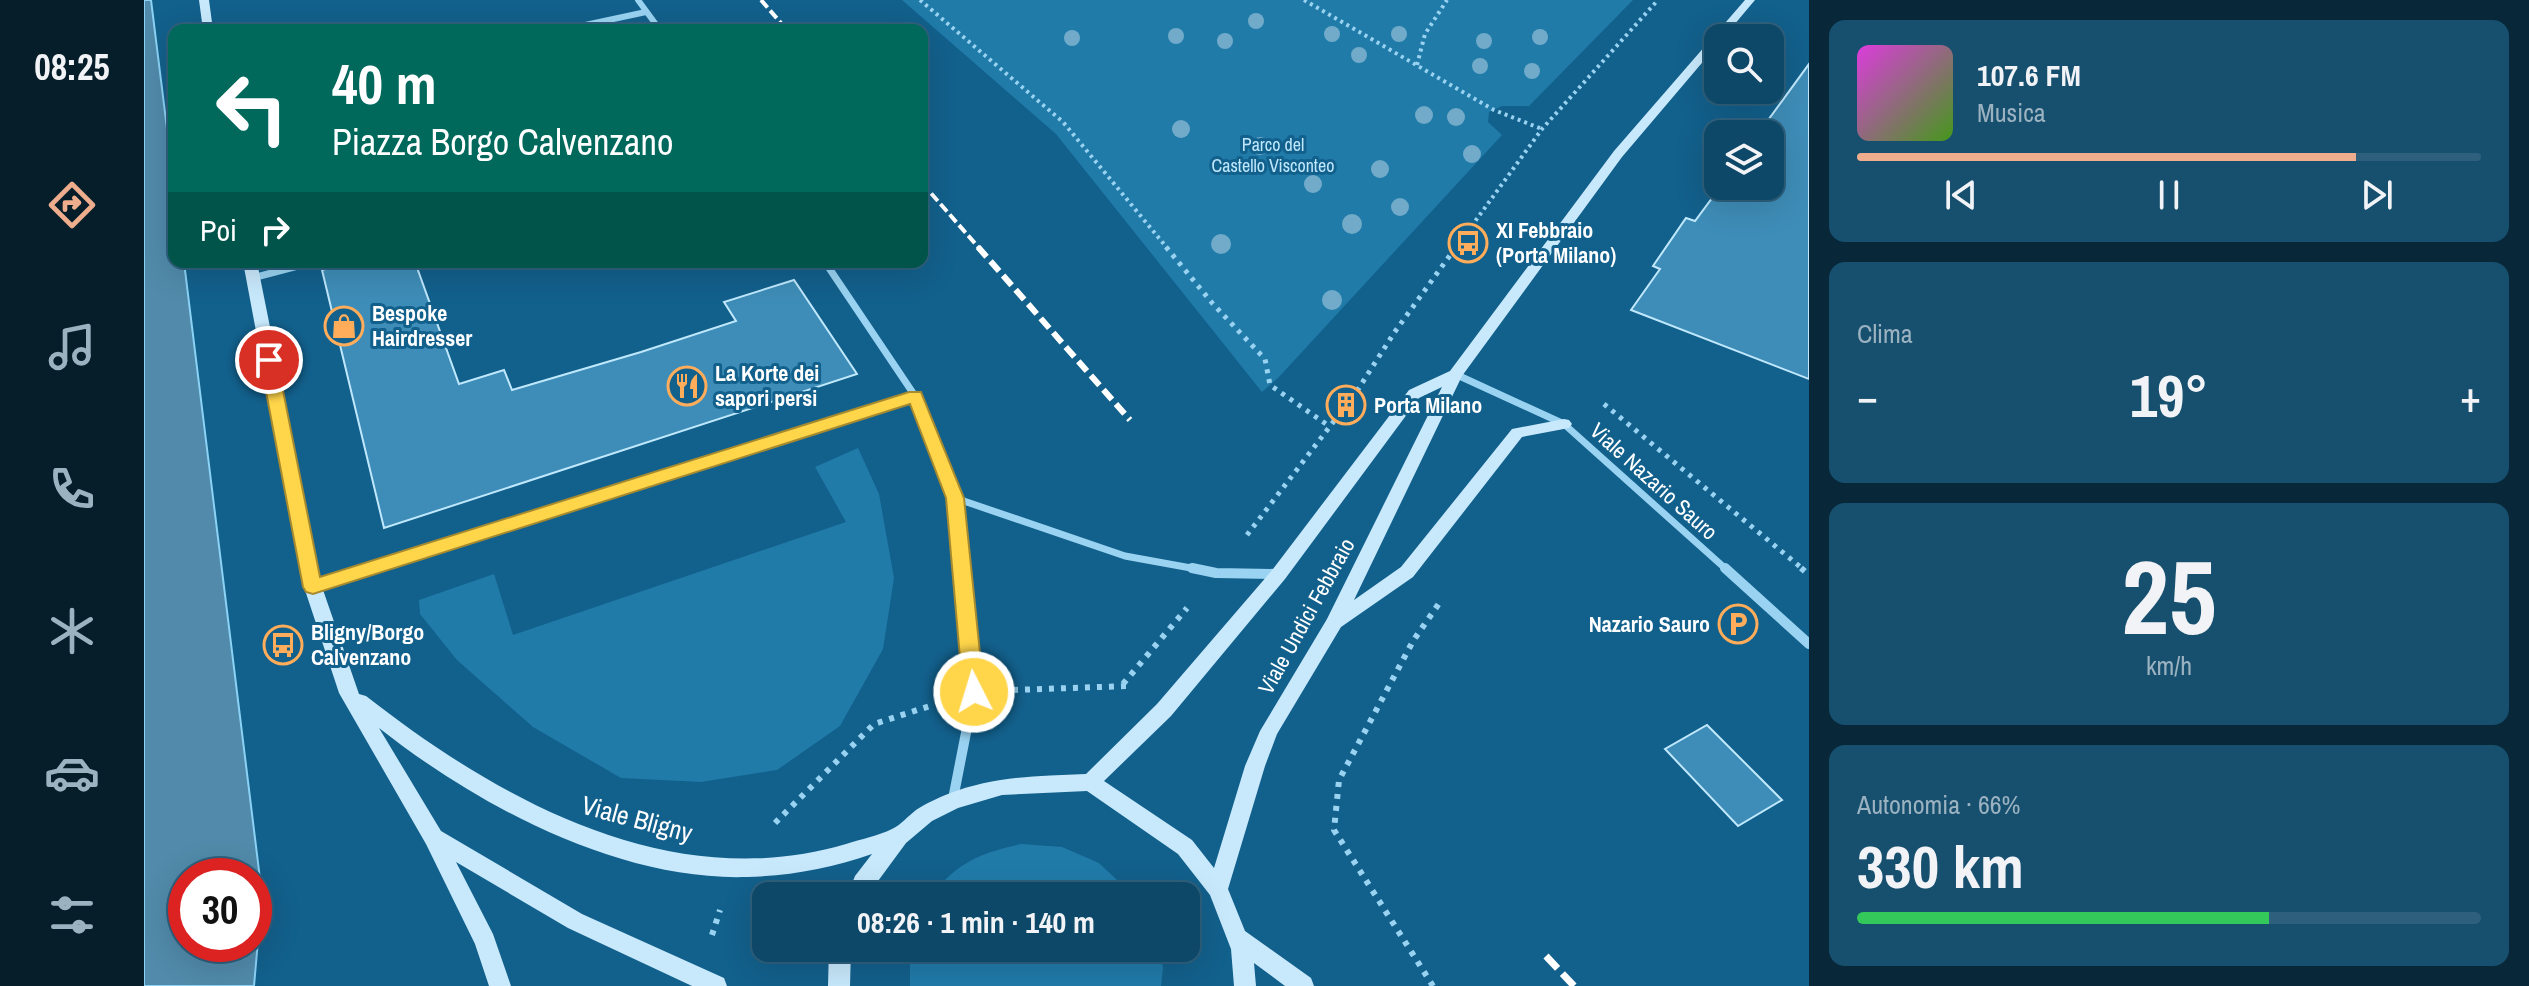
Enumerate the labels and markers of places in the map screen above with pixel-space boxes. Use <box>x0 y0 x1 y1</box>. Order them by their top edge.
place label: XI Febbraio (Porta Milano) <box>1496 215 1616 270</box>
bus stop icon: XI Febbraio (Porta Milano) <box>1447 222 1489 264</box>
place label: Bespoke Hairdresser <box>372 298 472 353</box>
shop icon: Bespoke Hairdresser <box>323 305 365 347</box>
pin <box>235 326 303 394</box>
place label: La Korte dei sapori persi <box>715 358 819 413</box>
restaurant icon: La Korte dei sapori persi <box>666 365 708 407</box>
building icon: Porta Milano <box>1325 384 1367 426</box>
place label: Porta Milano <box>1374 390 1482 420</box>
parking icon: Nazario Sauro <box>1717 603 1759 645</box>
place label: Nazario Sauro <box>1589 609 1710 639</box>
place label: Bligny/Borgo Calvenzano <box>311 617 424 672</box>
bus stop icon: Bligny/Borgo Calvenzano <box>262 624 304 666</box>

